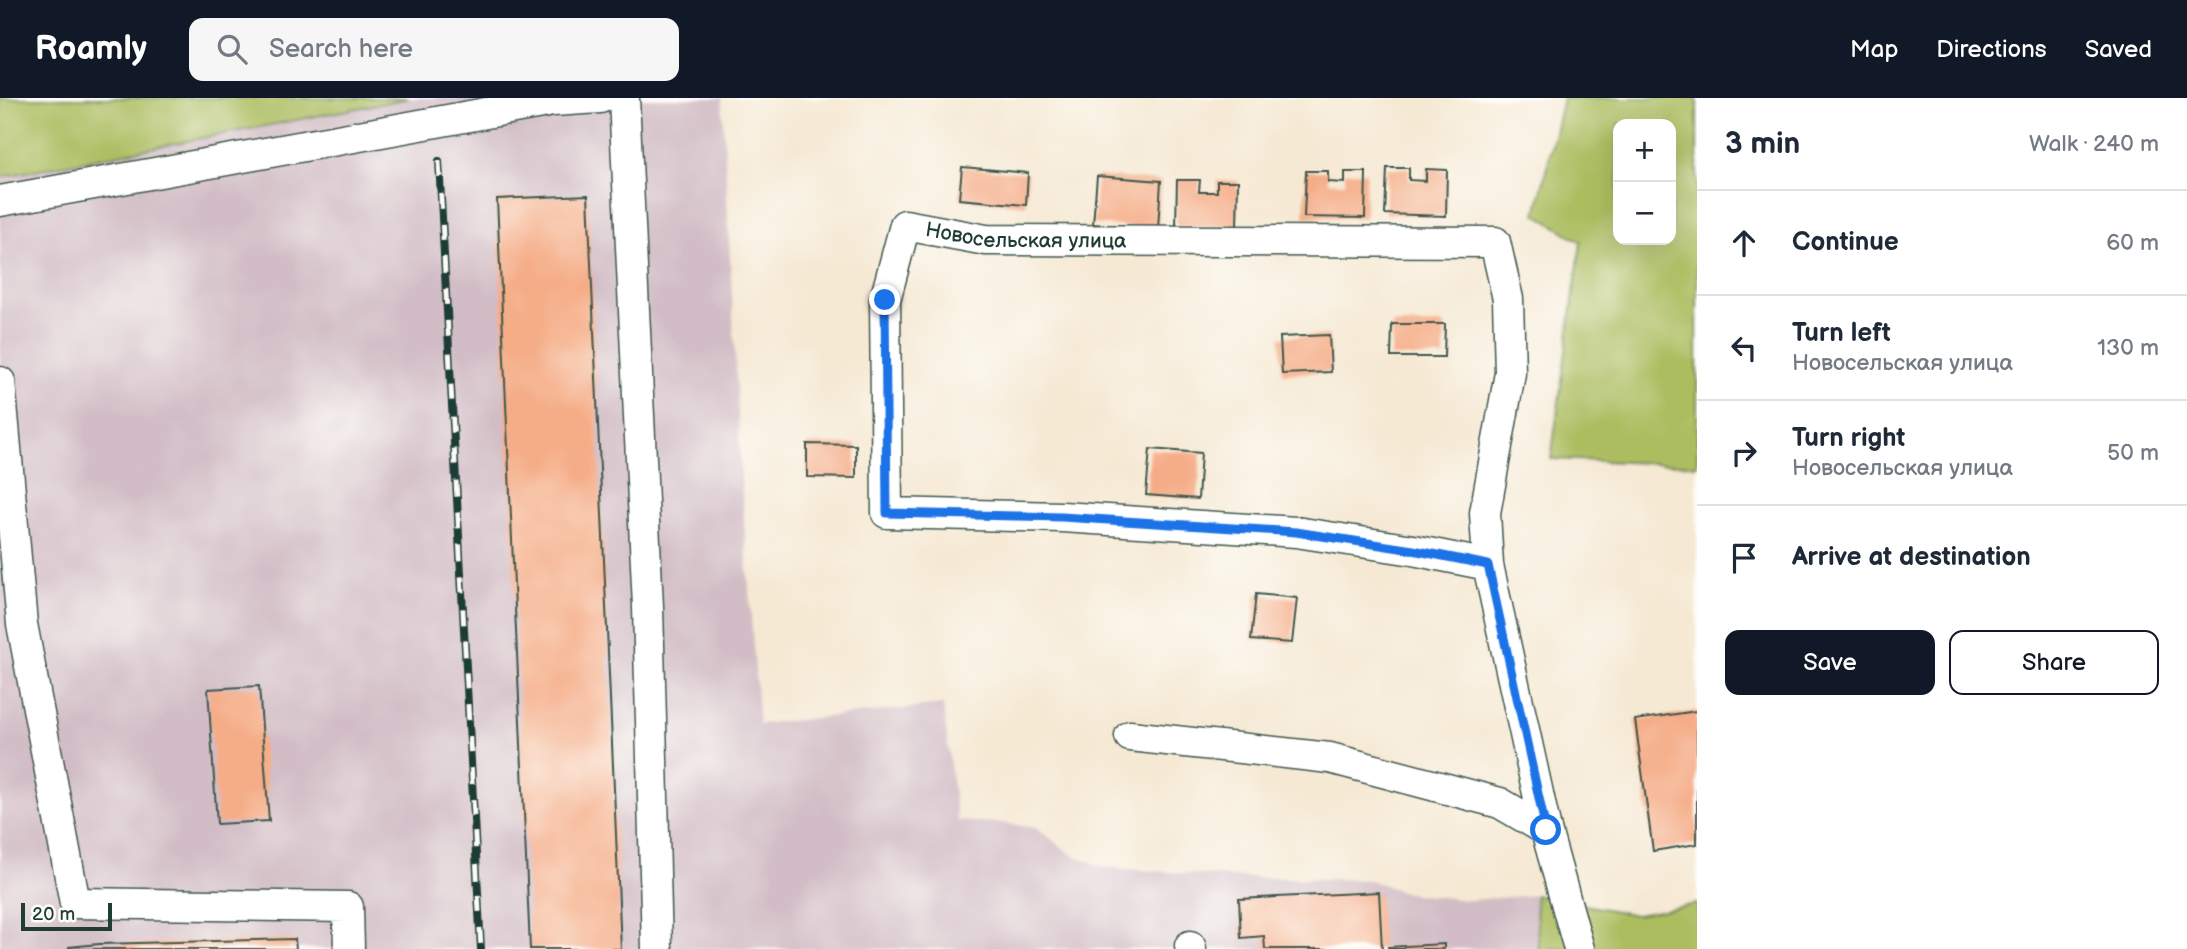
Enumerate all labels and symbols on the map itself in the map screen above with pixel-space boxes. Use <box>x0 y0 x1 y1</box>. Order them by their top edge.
street label: Новосельская улица <box>923 217 1127 254</box>
route end <box>869 284 900 315</box>
route start <box>1530 814 1561 845</box>
scale bar <box>21 900 112 932</box>

